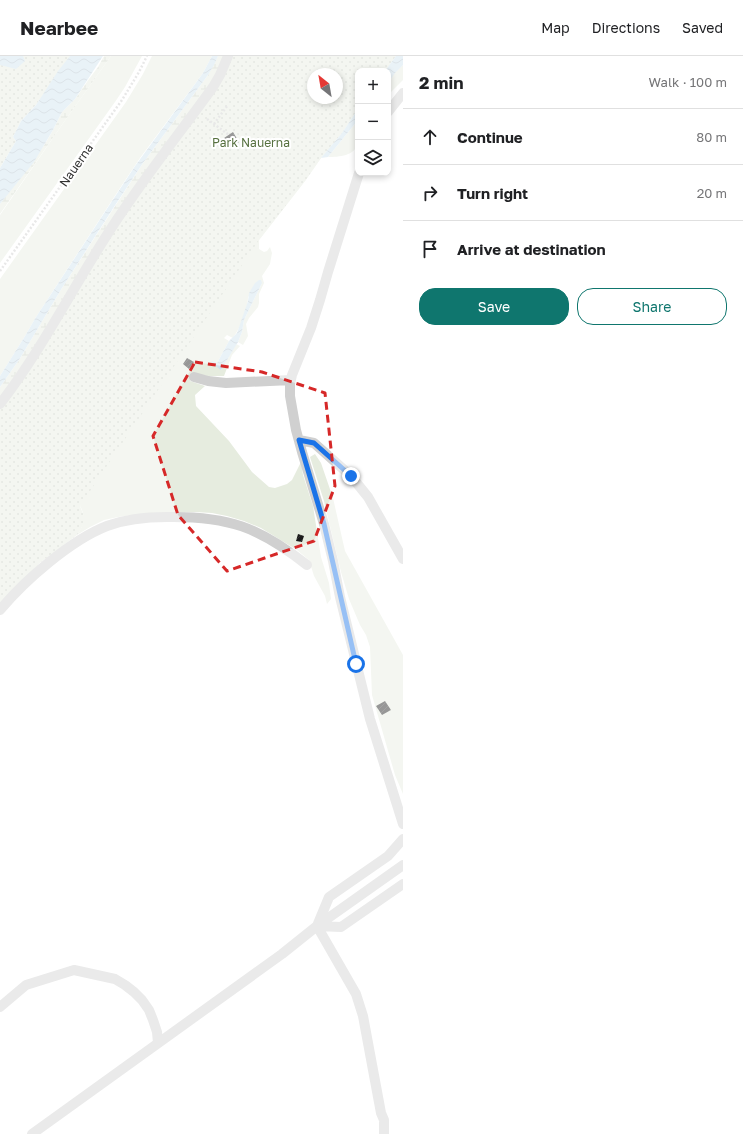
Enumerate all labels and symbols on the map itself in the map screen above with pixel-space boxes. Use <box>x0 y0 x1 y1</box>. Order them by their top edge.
north arrow <box>307 68 343 104</box>
park label: Park Nauerna <box>212 135 290 150</box>
street label: Nauerna <box>56 141 96 189</box>
route end <box>342 467 360 485</box>
route start <box>347 655 365 673</box>

